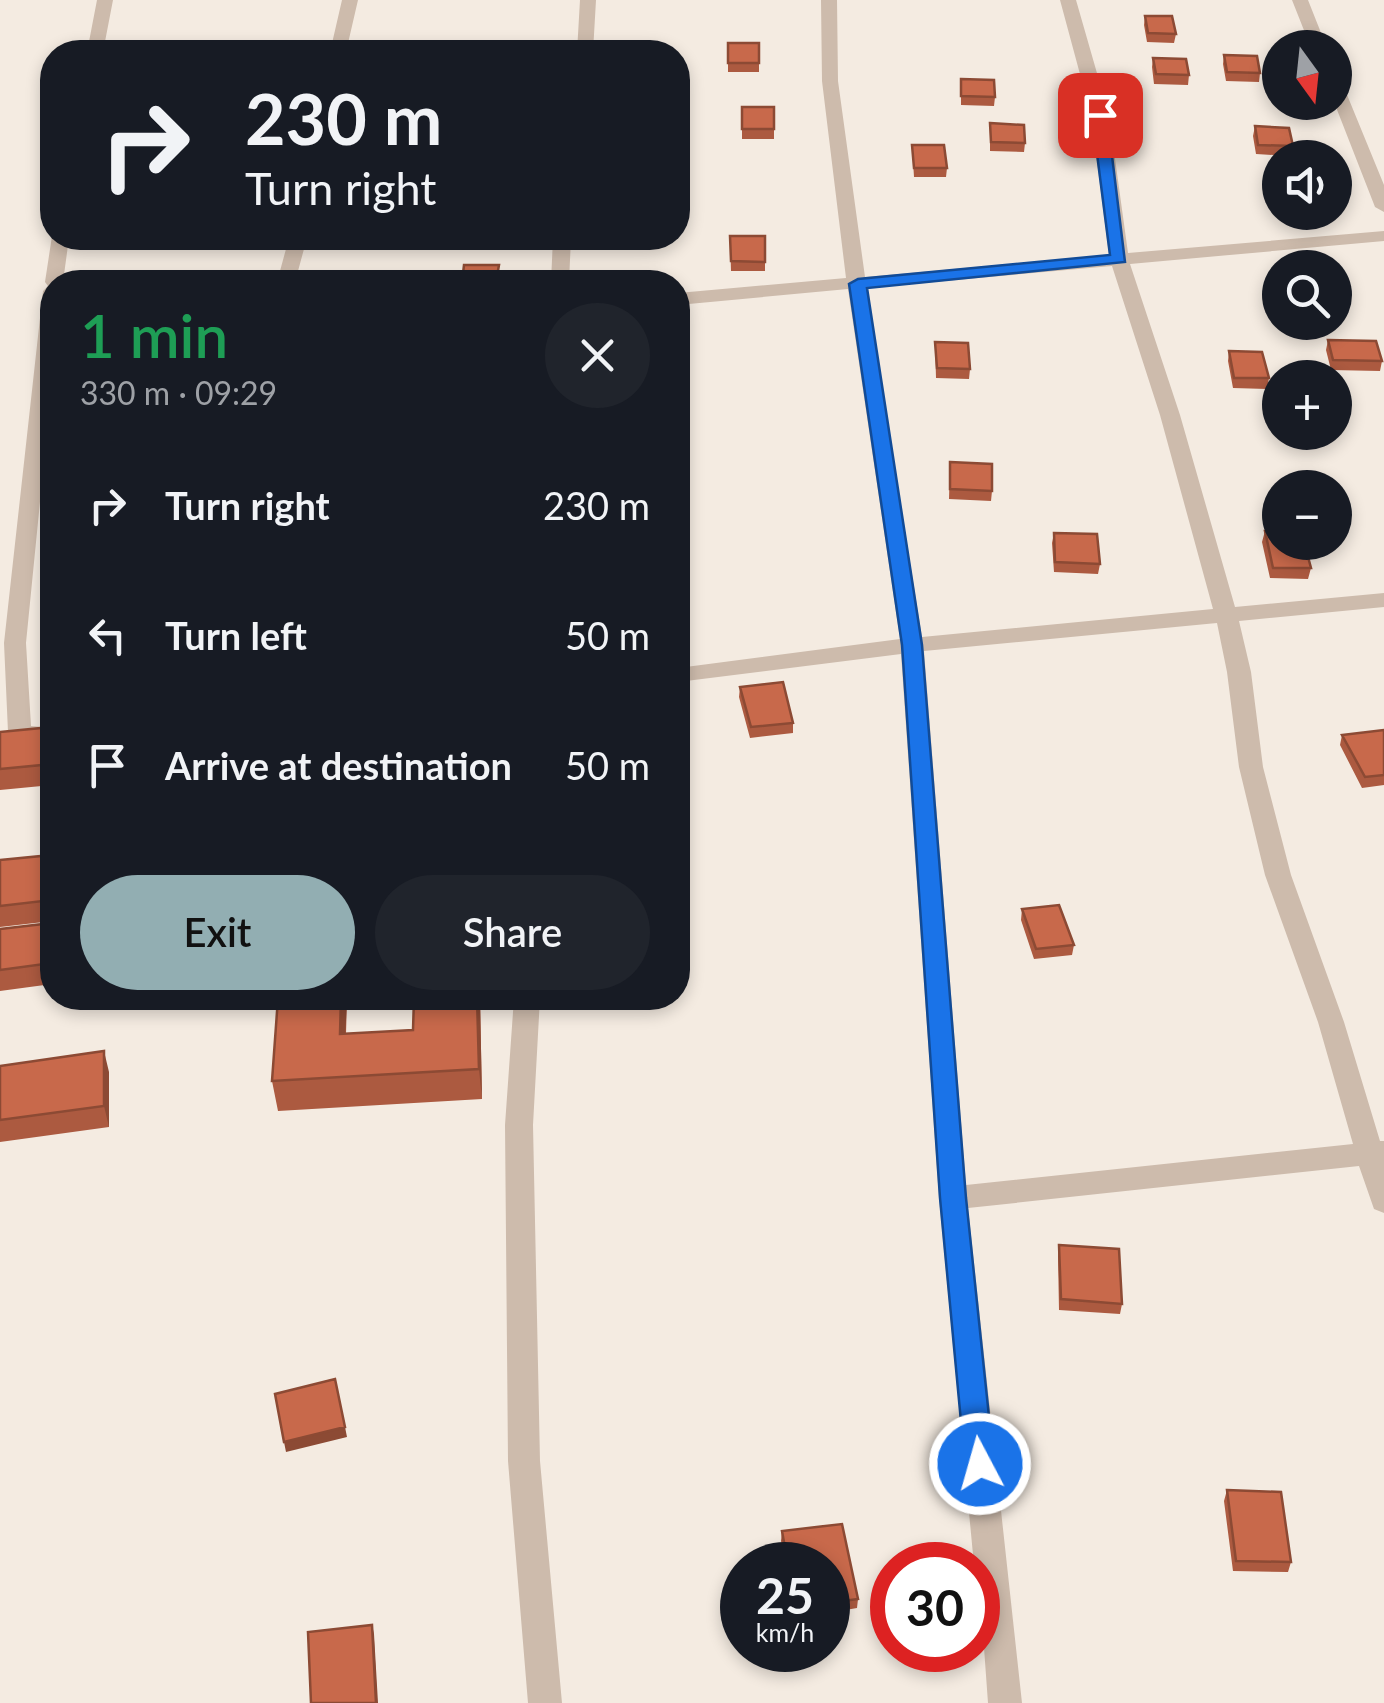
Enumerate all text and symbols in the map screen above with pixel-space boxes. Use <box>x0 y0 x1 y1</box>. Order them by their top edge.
north arrow <box>1262 30 1352 120</box>
map controls <box>1262 30 1352 560</box>
pin <box>1058 73 1143 158</box>
text: 230 m <box>245 76 442 160</box>
icon: right <box>80 80 210 210</box>
icon: arrive <box>1073 88 1128 143</box>
button: sound <box>1262 140 1352 230</box>
text: Turn right <box>245 161 436 215</box>
button: search <box>1262 250 1352 340</box>
text: 1 min <box>80 299 228 371</box>
button: close <box>545 303 650 408</box>
button: + <box>1262 360 1352 450</box>
text: 330 m · 09:29 <box>80 373 277 412</box>
button: − <box>1262 470 1352 560</box>
icon: right <box>80 478 135 533</box>
text: Turn right <box>165 482 330 528</box>
text: 230 m <box>543 482 650 528</box>
icon: left <box>80 608 135 663</box>
text: Turn left <box>165 612 307 658</box>
text: 50 m <box>565 612 650 658</box>
icon: arrive <box>80 738 135 793</box>
text: Arrive at destination <box>165 742 512 788</box>
text: 50 m <box>565 742 650 788</box>
button: Exit <box>80 875 355 990</box>
button: Share <box>375 875 650 990</box>
position arrow <box>928 1412 1032 1516</box>
speed limit sign: 30 <box>870 1542 1000 1672</box>
text: 25 <box>756 1565 814 1625</box>
text: km/h <box>756 1617 814 1647</box>

